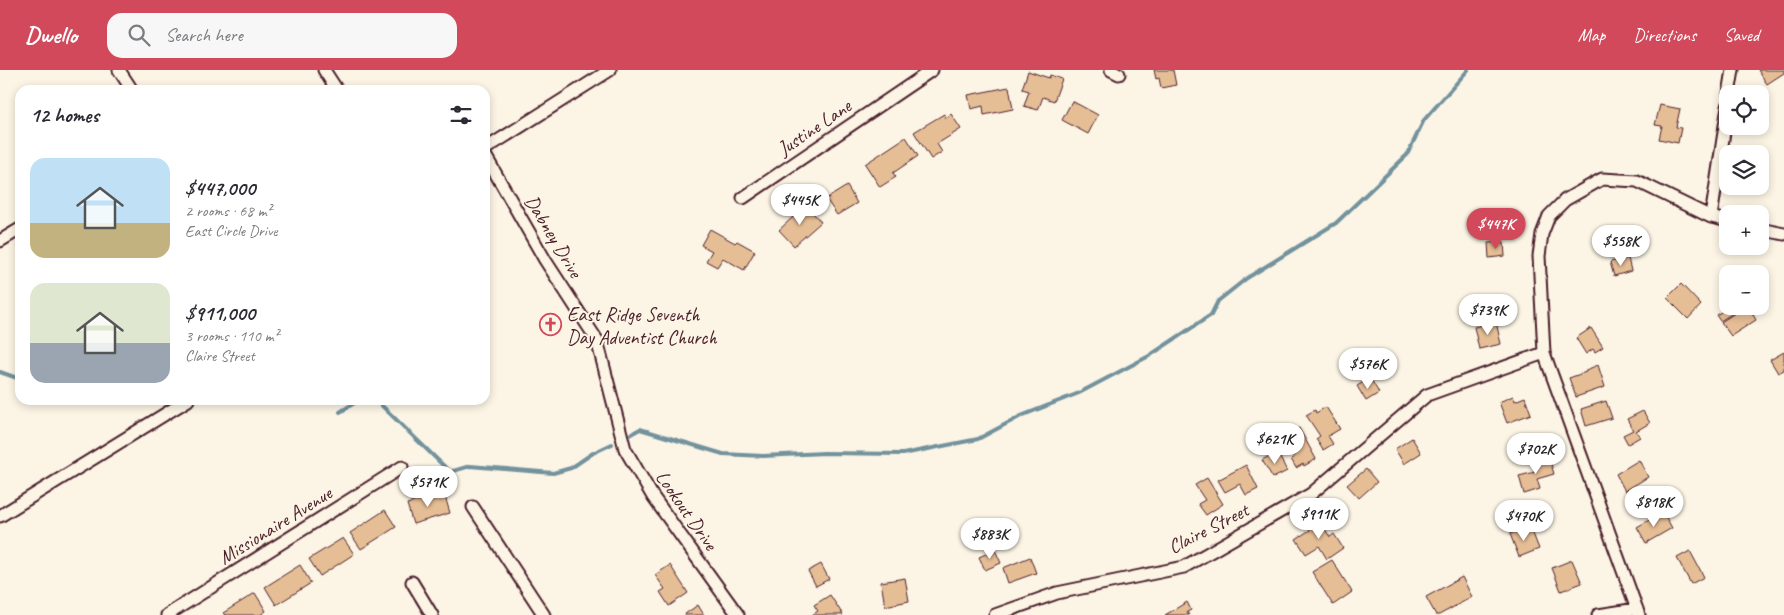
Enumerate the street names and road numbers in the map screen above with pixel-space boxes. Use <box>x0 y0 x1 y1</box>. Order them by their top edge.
street label: Justine Lane <box>772 93 857 162</box>
street label: Dabney Drive <box>519 190 589 283</box>
street label: Lookout Drive <box>650 466 724 556</box>
street label: Missionaire Avenue <box>214 480 338 570</box>
street label: Claire Street <box>1164 496 1255 559</box>

